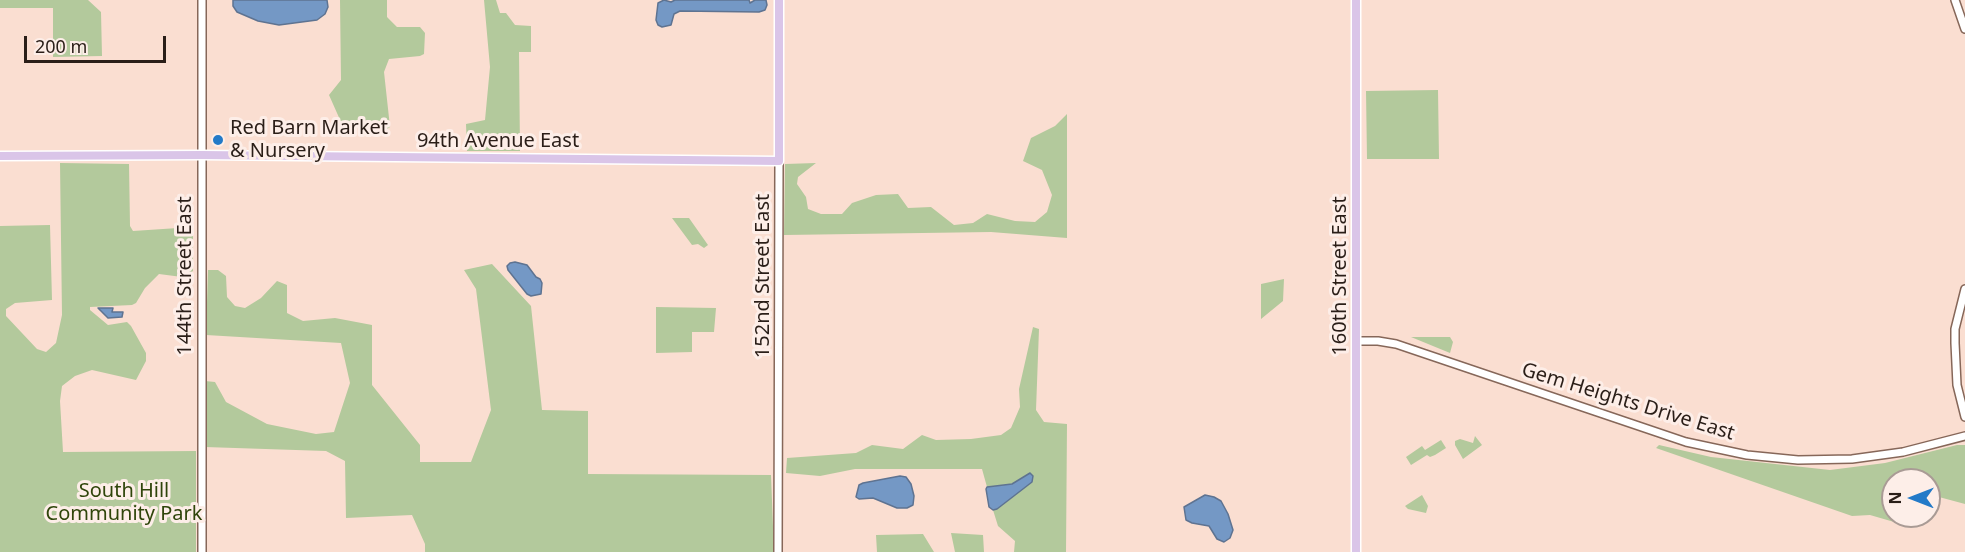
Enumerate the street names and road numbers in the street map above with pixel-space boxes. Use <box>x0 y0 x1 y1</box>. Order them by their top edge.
street label: 94th Avenue East <box>417 129 579 153</box>
street label: 152nd Street East <box>751 194 775 358</box>
street label: 144th Street East <box>173 196 197 356</box>
street label: 160th Street East <box>1328 196 1352 356</box>
street label: Gem Heights Drive East <box>1519 358 1737 446</box>

